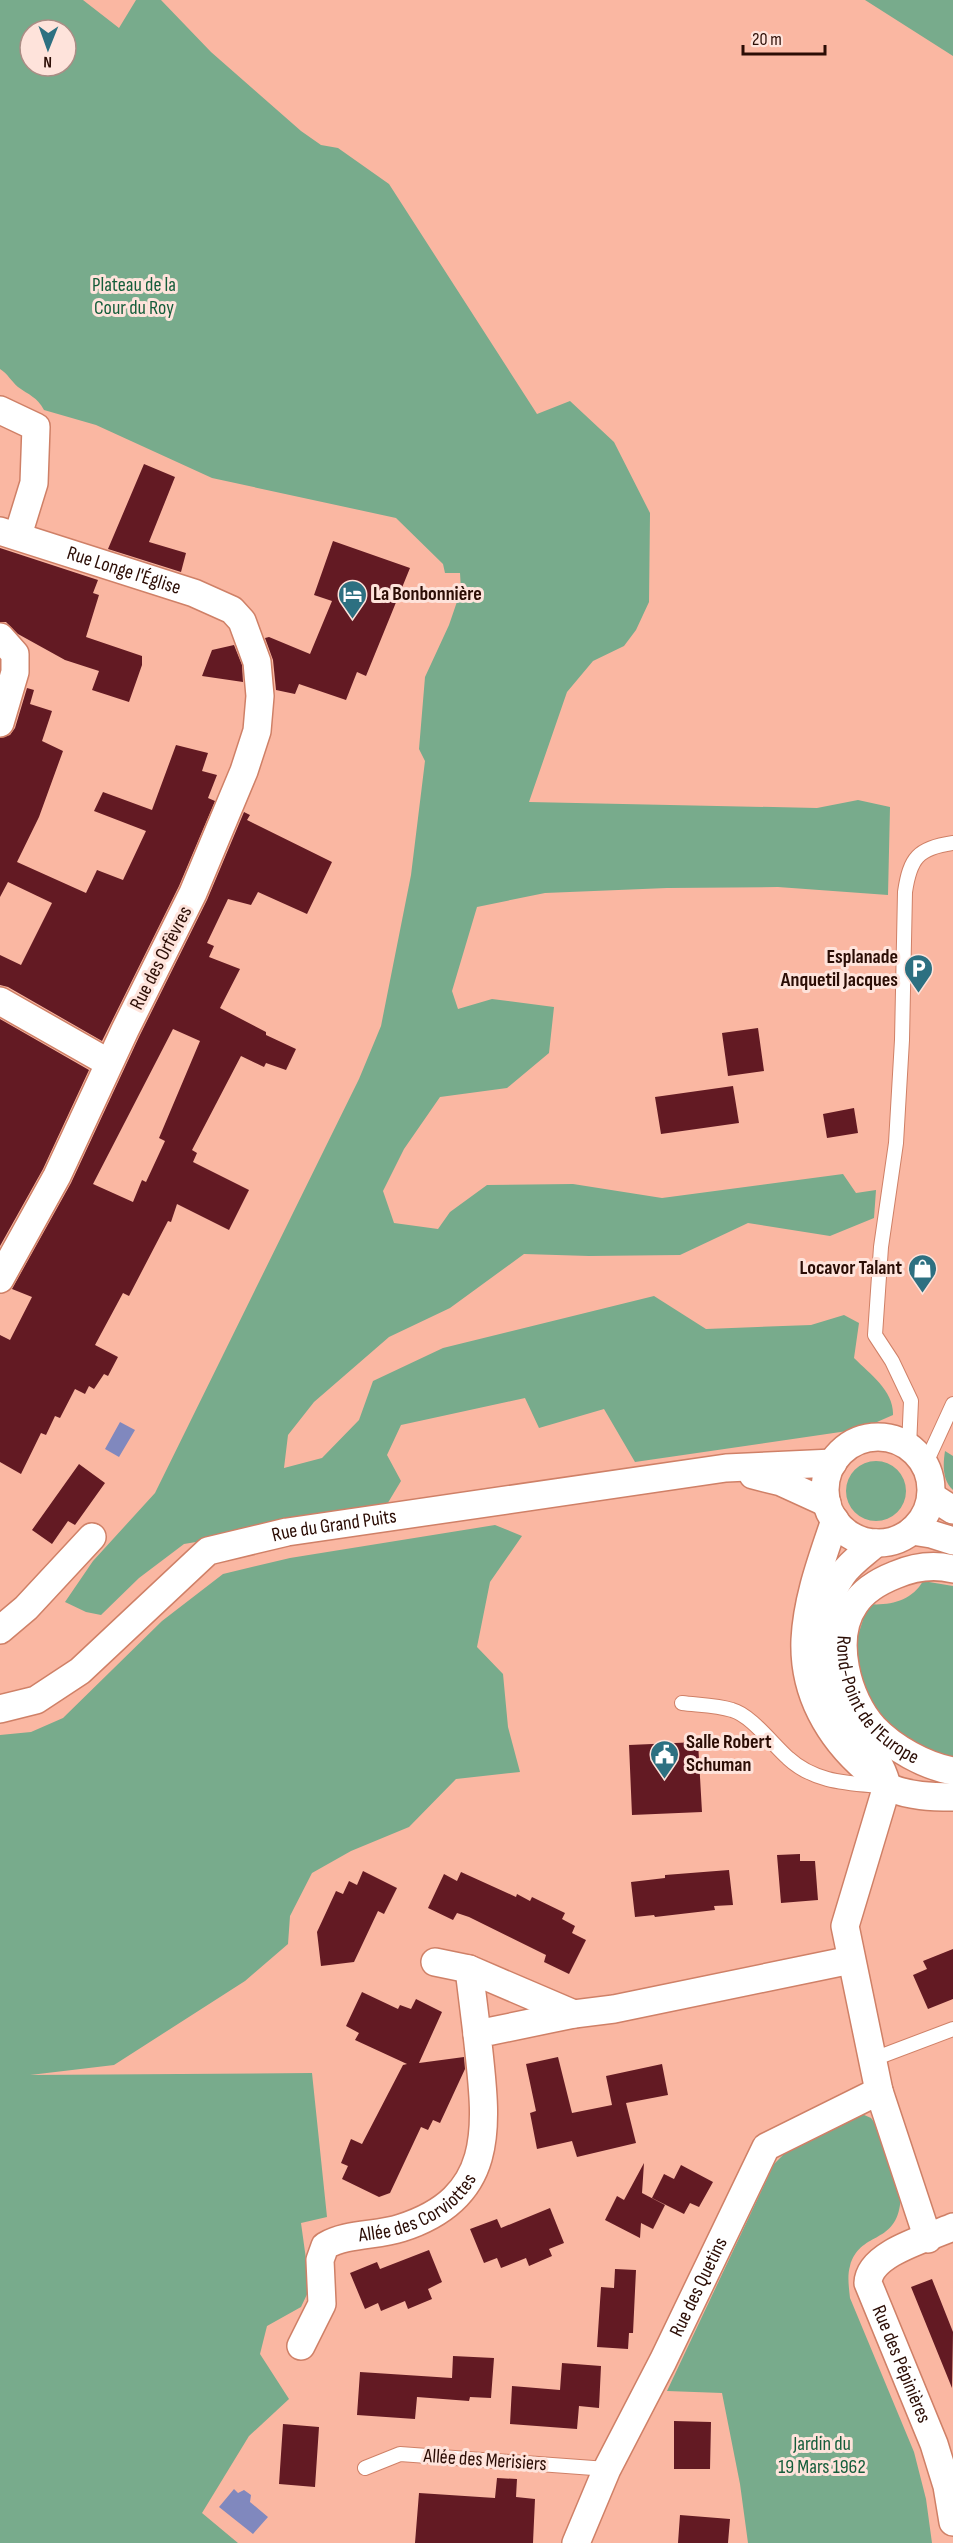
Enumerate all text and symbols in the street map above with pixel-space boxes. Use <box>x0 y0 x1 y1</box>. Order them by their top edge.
north arrow <box>18 18 78 78</box>
scale bar <box>743 18 826 56</box>
text: 20 m <box>752 29 782 50</box>
text: N <box>43 52 52 71</box>
park label: Plateau de la Cour du Roy <box>92 273 176 320</box>
street label: Rue Longe l'Église <box>64 541 184 600</box>
hotel icon: La Bonbonnière <box>336 578 368 620</box>
place label: La Bonbonnière <box>373 582 482 606</box>
street label: Rue des Orfèvres <box>125 902 197 1014</box>
place label: Esplanade Anquetil Jacques <box>780 945 898 992</box>
parking icon: Esplanade Anquetil Jacques <box>903 952 935 994</box>
shop icon: Locavor Talant <box>907 1252 939 1294</box>
place label: Locavor Talant <box>799 1256 902 1280</box>
street label: Rue du Grand Puits <box>269 1504 398 1547</box>
street label: Rond-Point de l'Europe <box>831 1635 923 1770</box>
place label: Salle Robert Schuman <box>686 1730 772 1777</box>
public building icon: Salle Robert Schuman <box>649 1738 681 1780</box>
street label: Allée des Corviottes <box>356 2169 482 2248</box>
street label: Rue des Quetins <box>664 2233 733 2341</box>
street label: Rue des Pépinières <box>866 2302 936 2426</box>
park label: Jardin du 19 Mars 1962 <box>778 2432 866 2479</box>
street label: Allée des Merisiers <box>422 2444 547 2476</box>

